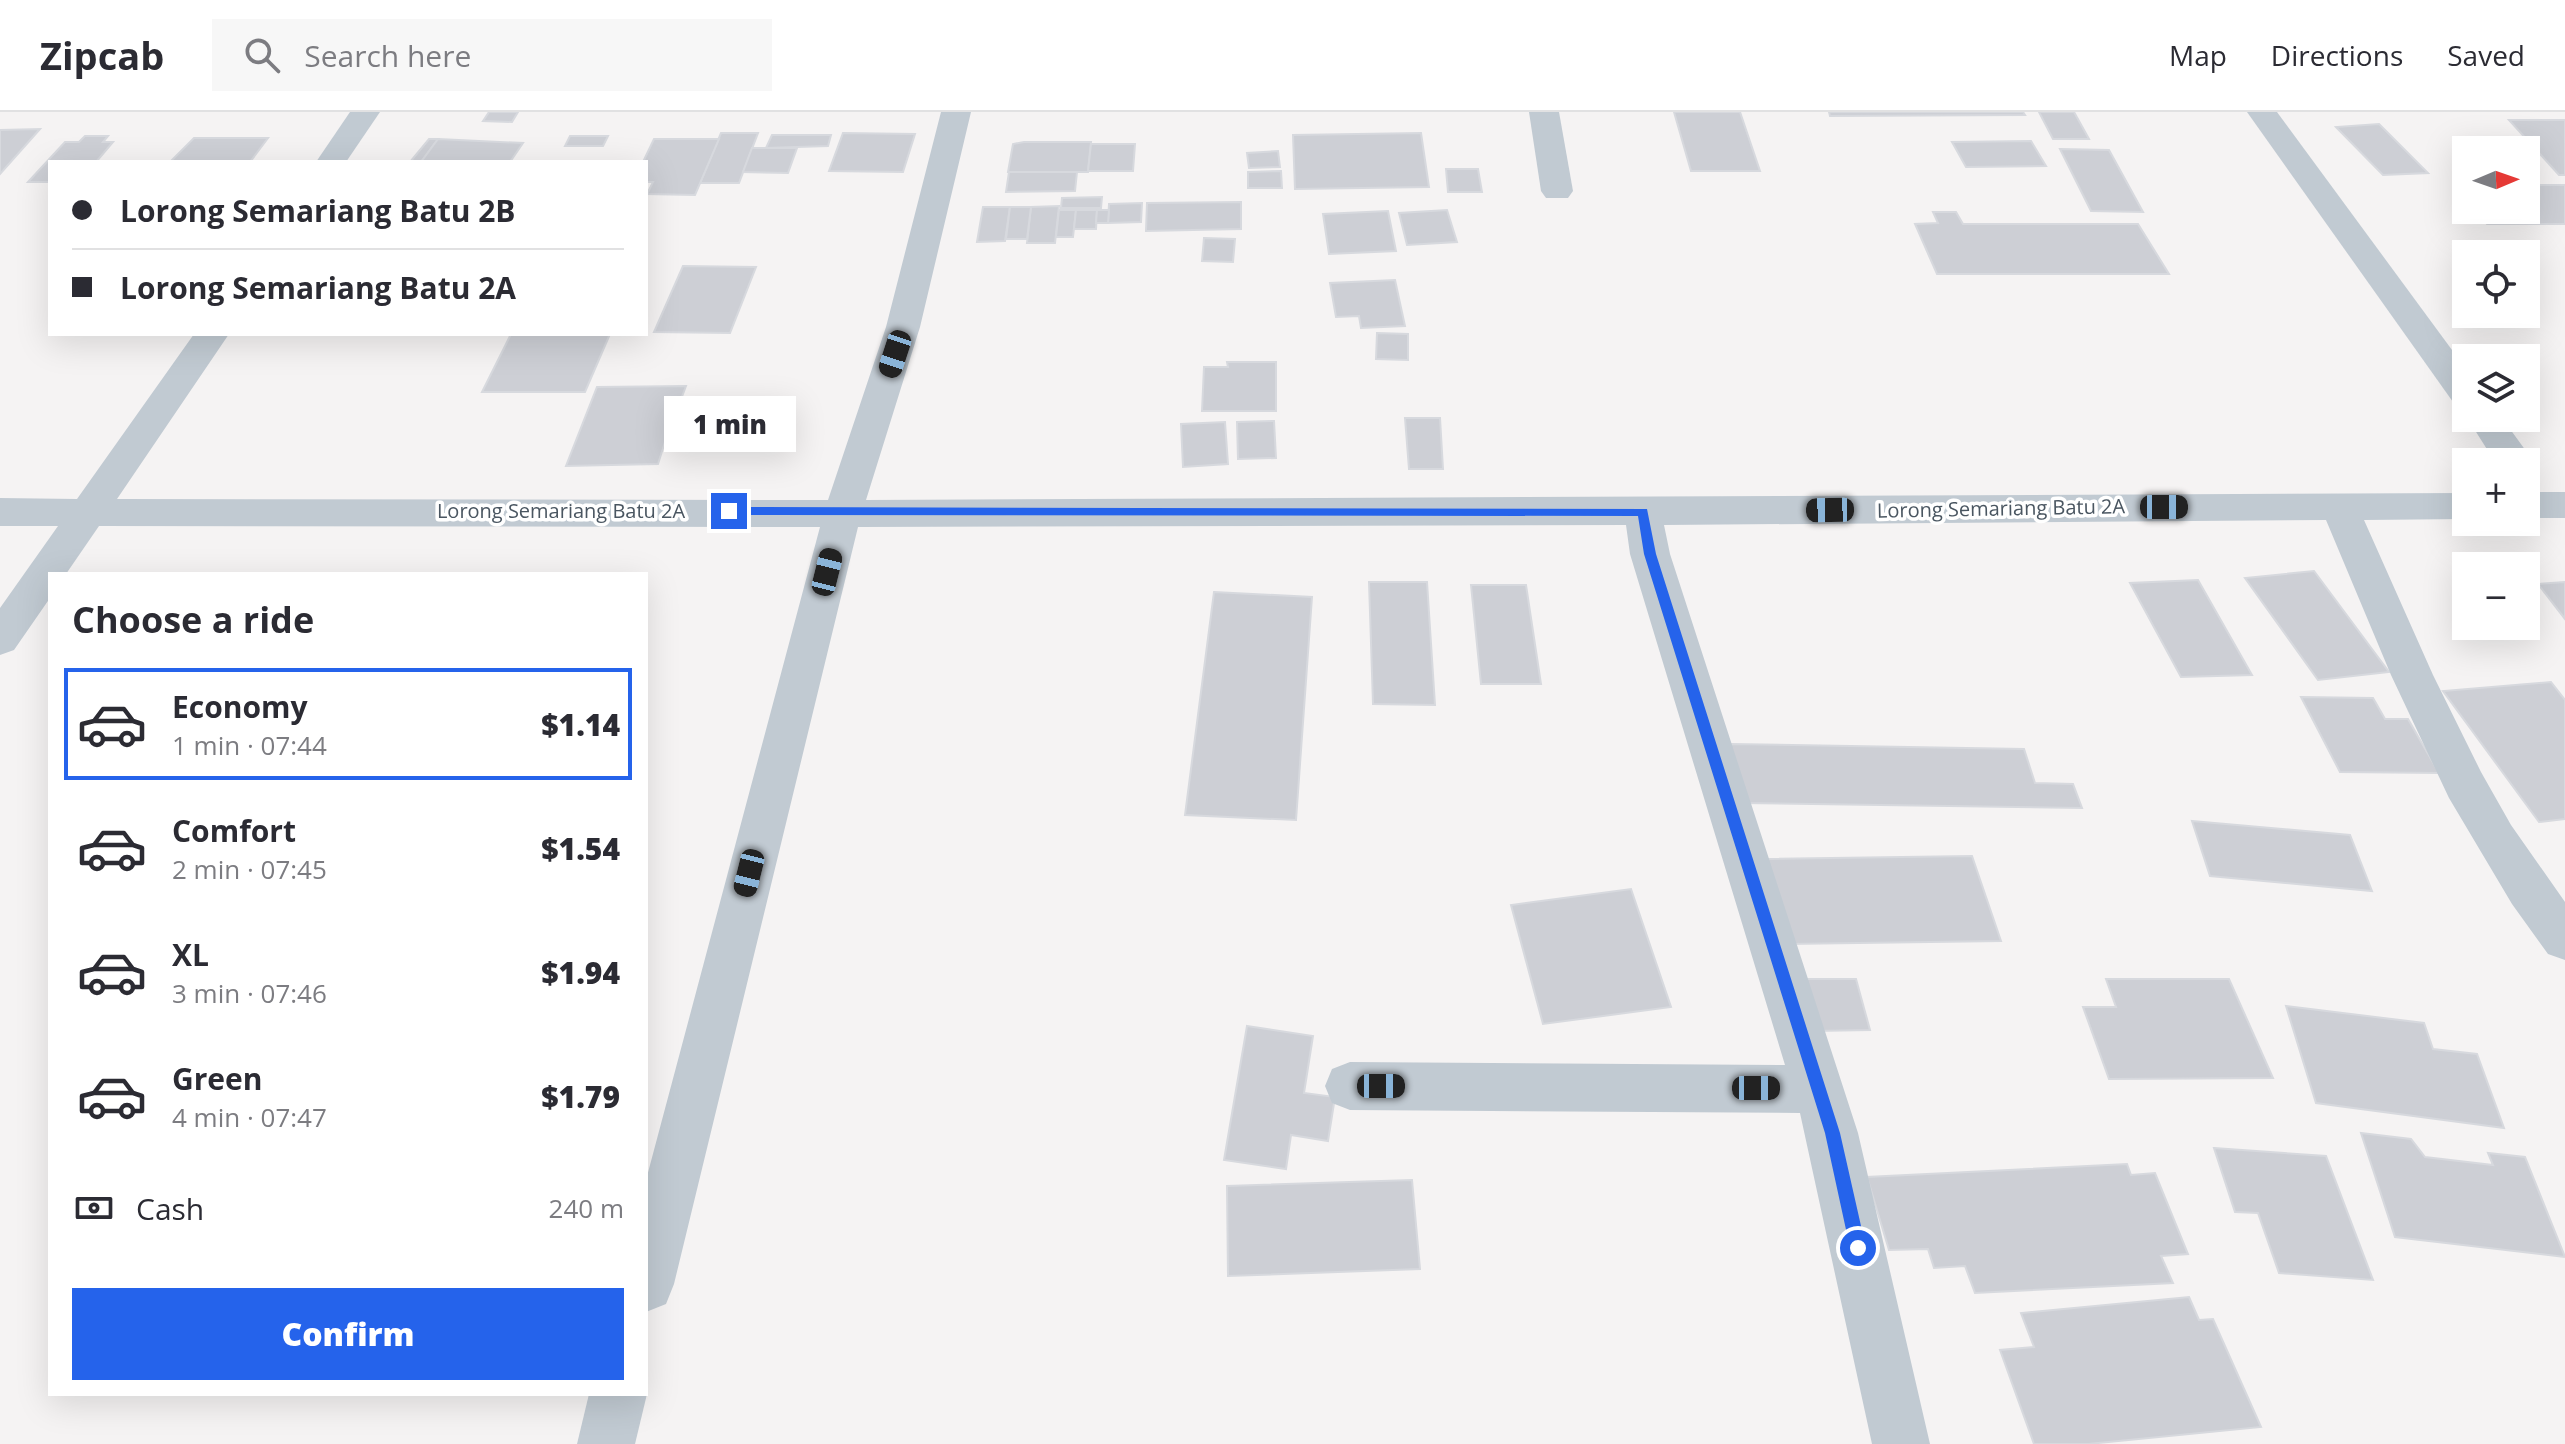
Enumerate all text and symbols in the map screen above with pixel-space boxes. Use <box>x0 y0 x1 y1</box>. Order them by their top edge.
search box <box>212 19 772 91</box>
text: Zipcab <box>40 29 164 81</box>
icon: search <box>240 33 284 77</box>
text: Search here <box>304 35 471 76</box>
text: Map <box>2169 36 2227 74</box>
text: Directions <box>2271 36 2403 74</box>
text: Saved <box>2447 36 2525 74</box>
north arrow <box>2452 136 2540 224</box>
map controls <box>2452 136 2540 640</box>
text: Lorong Semariang Batu 2B <box>120 190 515 231</box>
button: locate <box>2452 240 2540 328</box>
text: Lorong Semariang Batu 2A <box>120 267 516 308</box>
car <box>876 327 914 381</box>
button: layers <box>2452 344 2540 432</box>
callout: 1 min <box>663 395 795 451</box>
text: 1 min <box>693 406 767 442</box>
button: + <box>2452 448 2540 536</box>
street label: Lorong Semariang Batu 2A <box>1877 492 2126 524</box>
route end <box>711 493 747 529</box>
car <box>2140 495 2188 519</box>
street label: Lorong Semariang Batu 2A <box>437 497 685 524</box>
car <box>1806 498 1854 522</box>
car <box>810 546 844 598</box>
button: − <box>2452 552 2540 640</box>
text: Choose a ride <box>72 595 314 644</box>
text: Economy <box>172 686 308 727</box>
icon: car <box>76 688 148 760</box>
text: $1.14 <box>541 704 620 745</box>
text: 1 min · 07:44 <box>172 727 327 763</box>
text: Comfort <box>172 810 296 851</box>
icon: car <box>76 812 148 884</box>
text: $1.54 <box>541 828 620 869</box>
car <box>732 847 766 899</box>
text: 2 min · 07:45 <box>172 851 327 887</box>
text: XL <box>172 934 209 975</box>
icon: car <box>76 936 148 1008</box>
text: $1.94 <box>541 952 620 993</box>
text: 3 min · 07:46 <box>172 975 327 1011</box>
text: Green <box>172 1058 263 1099</box>
icon: car <box>76 1060 148 1132</box>
car <box>1357 1074 1405 1098</box>
text: $1.79 <box>541 1076 620 1117</box>
car <box>1732 1076 1780 1100</box>
text: 4 min · 07:47 <box>172 1099 327 1135</box>
icon: cash <box>72 1186 116 1230</box>
text: Cash <box>136 1188 204 1229</box>
text: 240 m <box>549 1190 624 1226</box>
route start <box>1840 1230 1876 1266</box>
button: Confirm <box>72 1288 624 1380</box>

